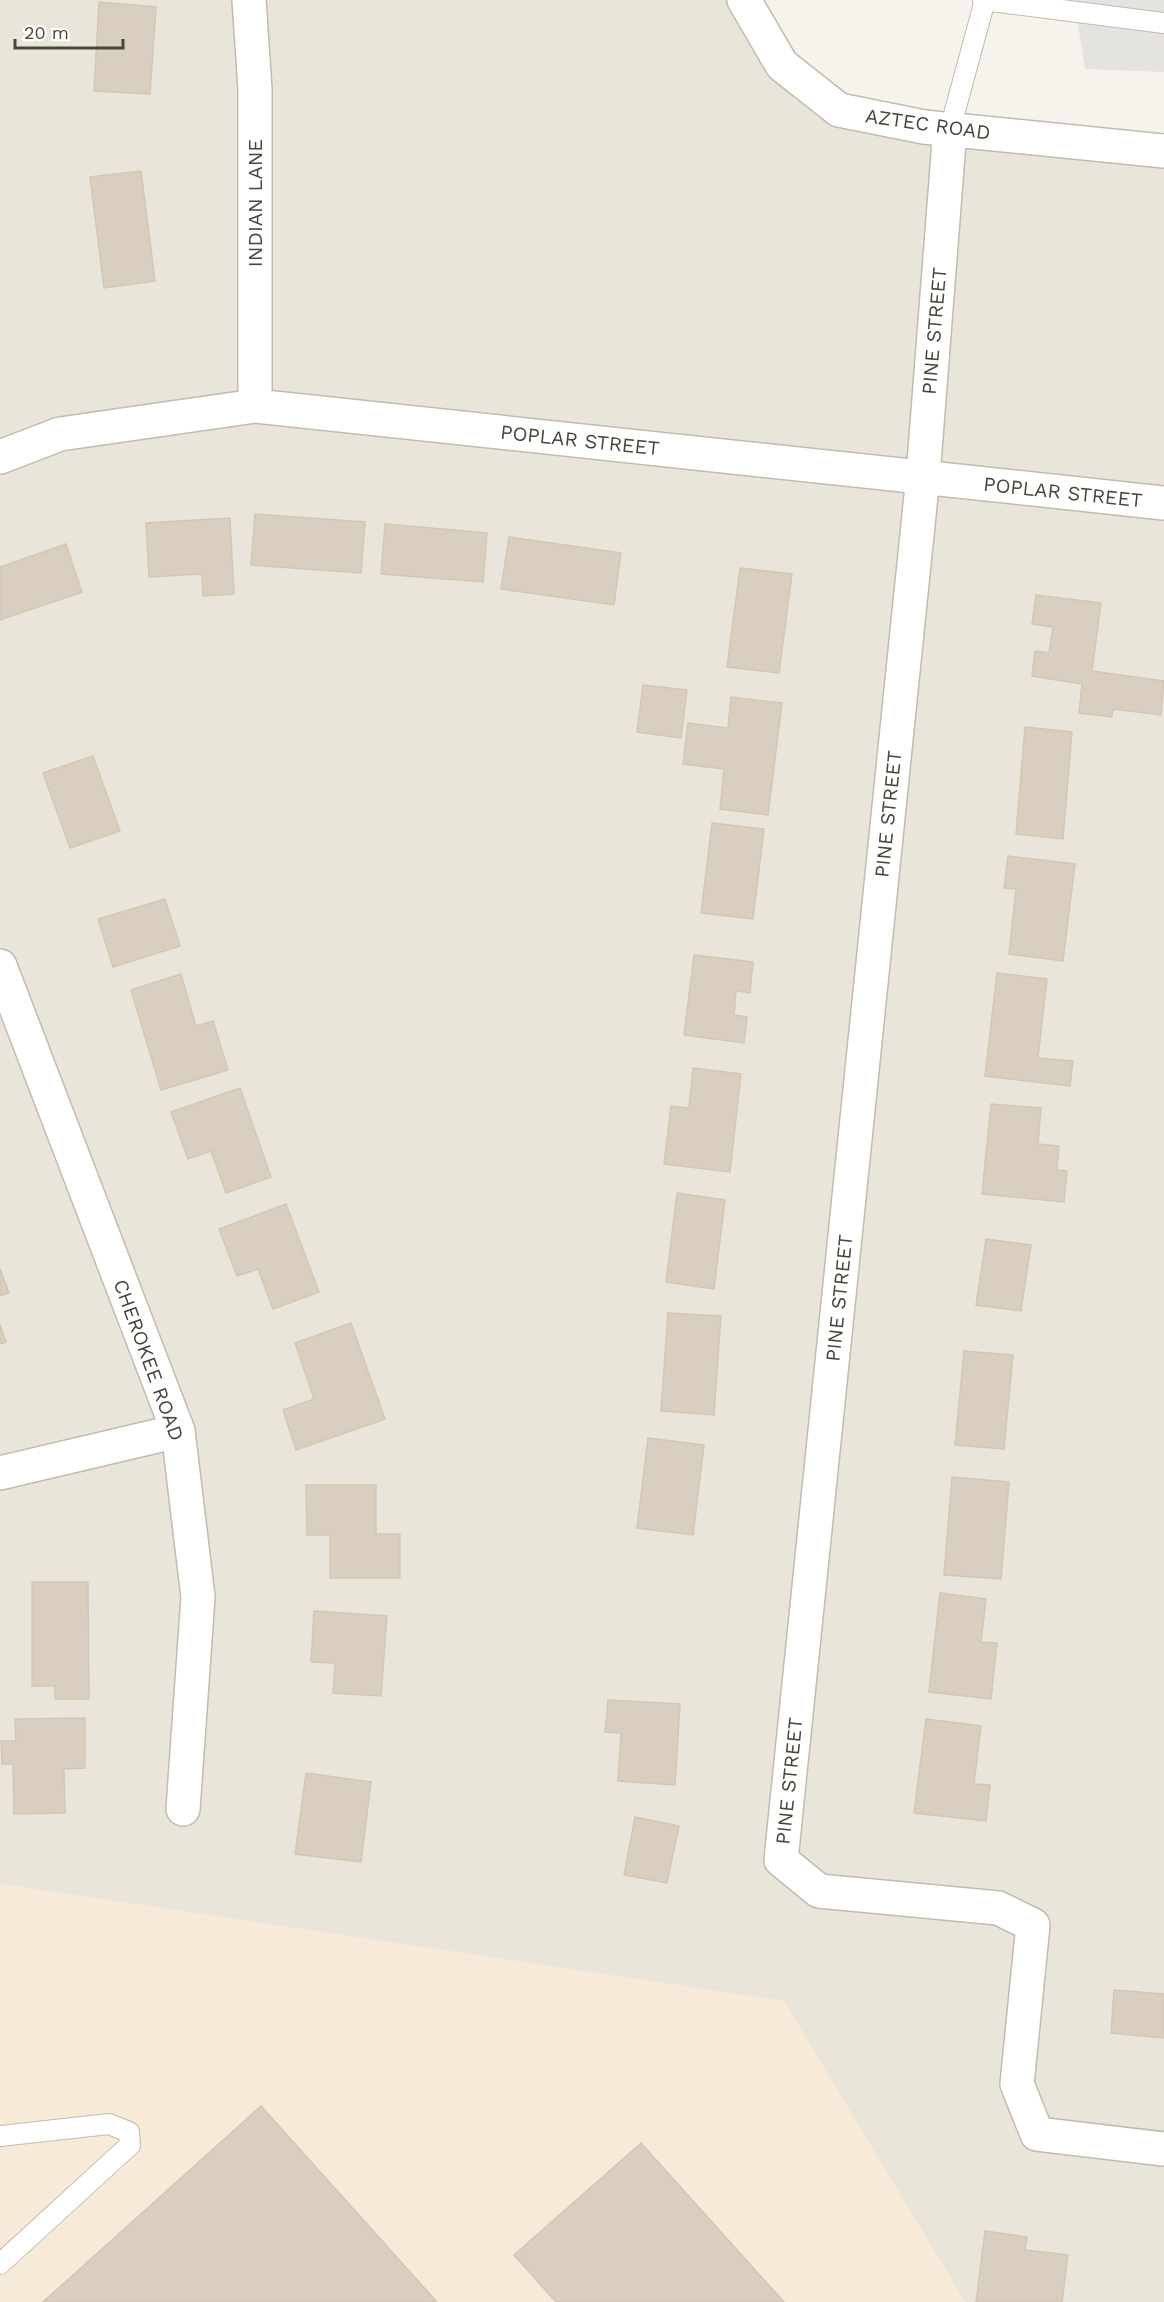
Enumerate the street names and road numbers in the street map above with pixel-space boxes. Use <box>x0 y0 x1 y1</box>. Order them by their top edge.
street label: AZTEC ROAD <box>864 103 992 145</box>
street label: INDIAN LANE <box>243 139 267 267</box>
street label: PINE STREET <box>916 266 952 396</box>
street label: POPLAR STREET <box>499 420 661 460</box>
street label: POPLAR STREET <box>982 472 1144 512</box>
street label: PINE STREET <box>869 749 907 879</box>
street label: PINE STREET <box>820 1233 858 1363</box>
street label: CHEROKEE ROAD <box>109 1276 189 1444</box>
street label: PINE STREET <box>770 1716 808 1846</box>

